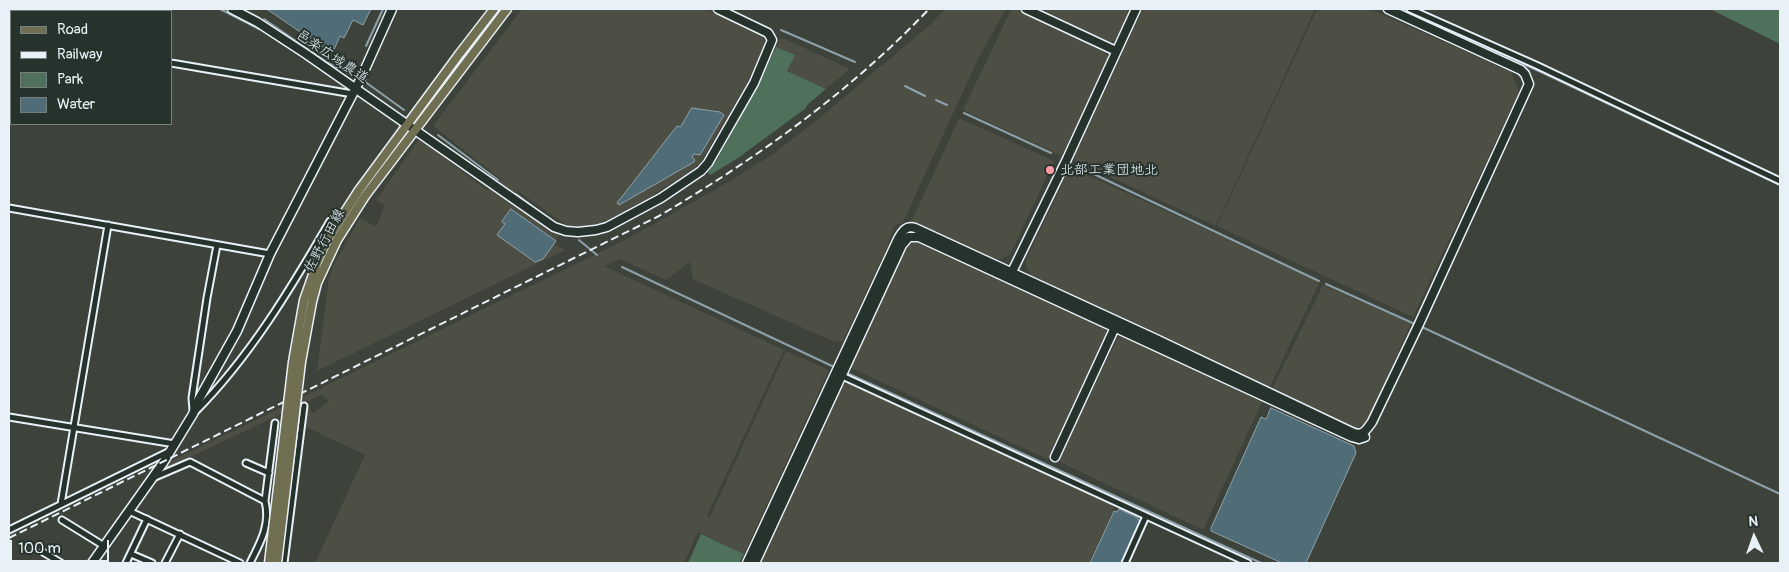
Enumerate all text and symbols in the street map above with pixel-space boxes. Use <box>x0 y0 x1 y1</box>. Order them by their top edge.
legend <box>10 10 172 125</box>
text: Road <box>57 20 88 39</box>
street label: 邑楽広域農道 <box>292 27 372 87</box>
text: Railway <box>57 45 102 64</box>
text: Park <box>57 70 83 89</box>
text: Water <box>57 95 95 114</box>
place label: 北部工業団地北 <box>1060 162 1158 178</box>
marker: 北部工業団地北 <box>1044 164 1056 176</box>
street label: 佐野行田線 <box>301 206 349 276</box>
north arrow <box>1729 512 1779 562</box>
text: N <box>1748 513 1758 530</box>
scale bar <box>12 530 111 562</box>
text: 100 m <box>18 539 61 558</box>

